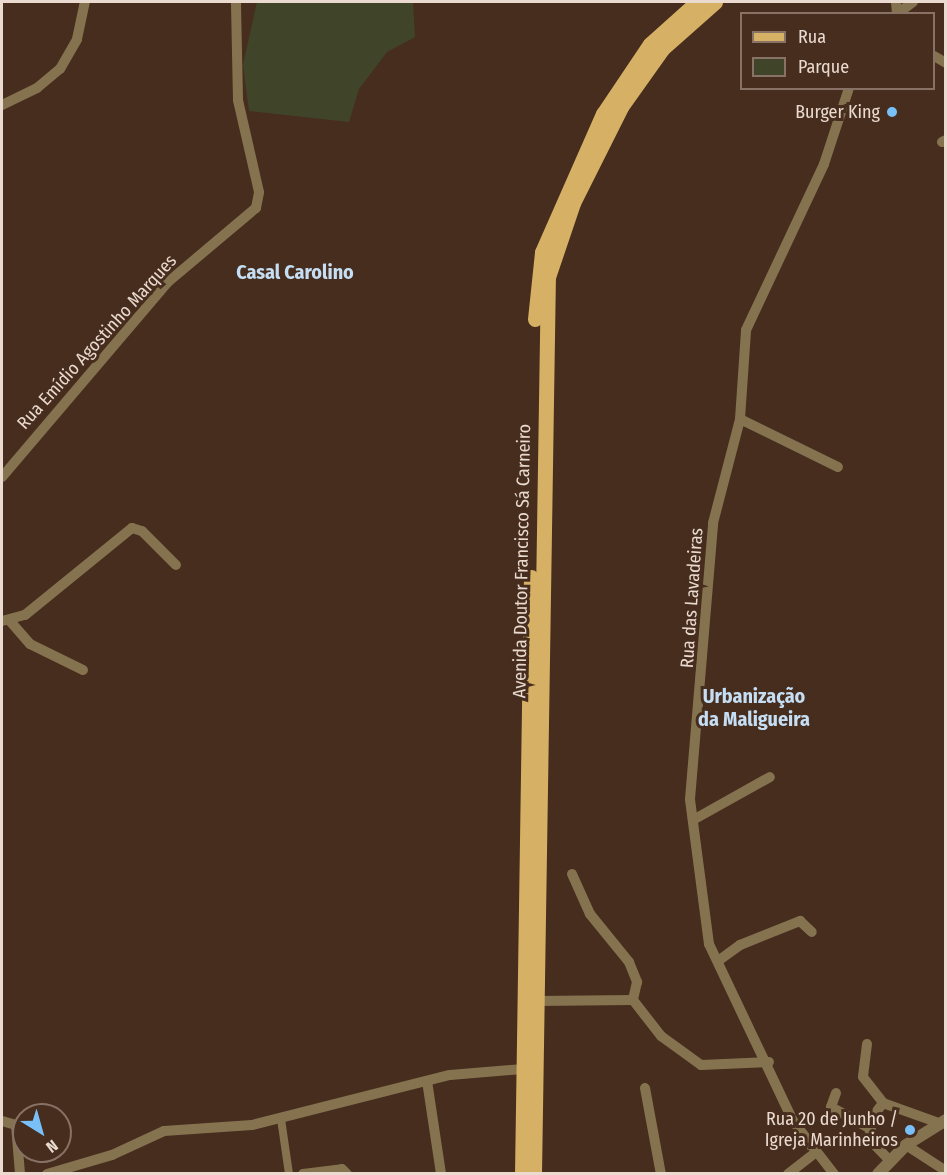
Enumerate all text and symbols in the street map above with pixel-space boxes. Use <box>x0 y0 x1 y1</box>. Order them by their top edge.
legend <box>740 12 935 90</box>
text: Rua <box>798 26 826 48</box>
text: Parque <box>798 56 849 78</box>
place label: Burger King <box>795 101 880 123</box>
marker: Burger King <box>885 105 899 119</box>
street label: Rua Emídio Agostinho Marques <box>13 250 181 434</box>
district label: Casal Carolino <box>236 260 354 284</box>
street label: Avenida Doutor Francisco Sá Carneiro <box>509 424 535 698</box>
street label: Rua das Lavadeiras <box>676 527 708 669</box>
district label: Urbanização da Maligueira <box>698 684 810 731</box>
north arrow <box>12 1103 72 1163</box>
place label: Rua 20 de Junho / Igreja Marinheiros <box>765 1109 898 1152</box>
marker: Rua 20 de Junho / Igreja Marinheiros <box>903 1123 917 1137</box>
text: N <box>42 1136 61 1157</box>

